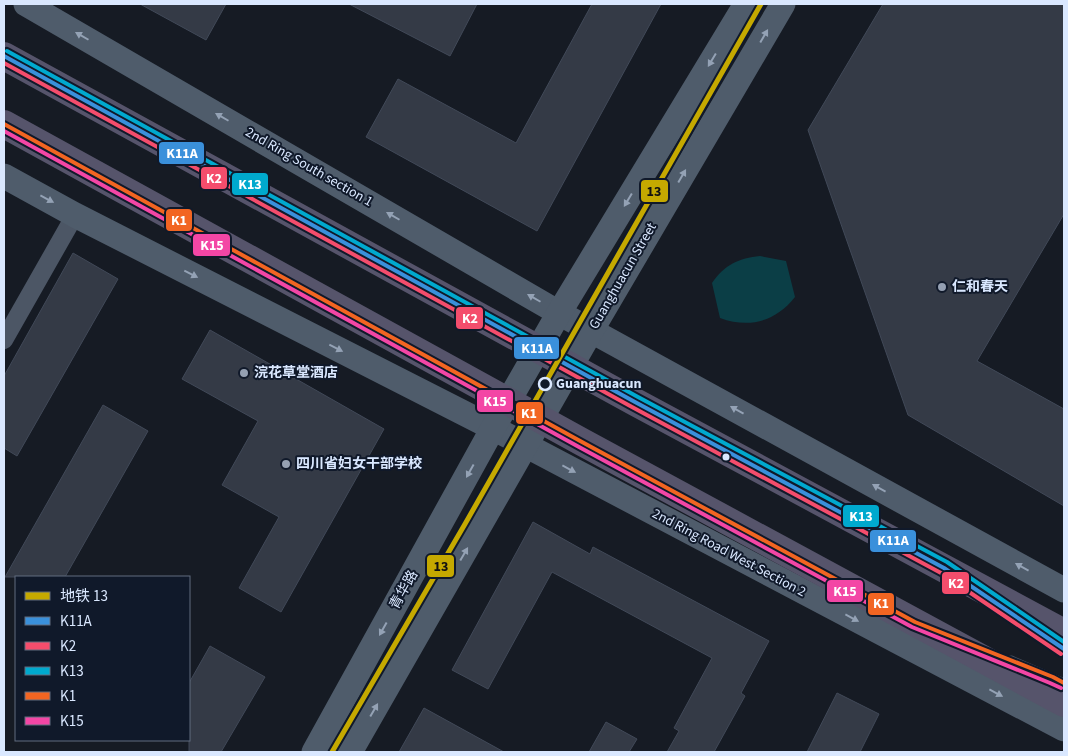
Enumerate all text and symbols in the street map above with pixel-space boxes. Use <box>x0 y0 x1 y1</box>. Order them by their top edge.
one-way arrow <box>759 30 768 43</box>
one-way arrow <box>75 31 88 40</box>
one-way arrow <box>708 54 717 67</box>
one-way arrow <box>216 113 229 122</box>
street label: 2nd Ring South section 1 <box>242 122 376 212</box>
line badge: K11A <box>158 141 205 165</box>
text: K11A <box>166 144 199 164</box>
line badge: K2 <box>200 166 228 190</box>
text: K2 <box>206 169 222 189</box>
one-way arrow <box>677 170 686 183</box>
line badge: K13 <box>231 172 269 196</box>
text: K13 <box>238 175 262 195</box>
line badge: 13 <box>640 179 669 203</box>
text: 13 <box>647 182 661 202</box>
one-way arrow <box>624 193 633 206</box>
one-way arrow <box>39 195 54 203</box>
line badge: K1 <box>165 208 193 232</box>
text: K1 <box>171 211 187 231</box>
one-way arrow <box>386 212 400 221</box>
street label: Guanghuacun Street <box>584 219 662 333</box>
line badge: K15 <box>192 233 231 257</box>
text: K15 <box>200 236 224 256</box>
one-way arrow <box>184 270 198 278</box>
place label: 仁和春天 <box>952 277 1008 297</box>
marker: 仁和春天 <box>936 281 948 293</box>
one-way arrow <box>526 294 541 302</box>
line badge: K2 <box>455 306 484 330</box>
text: K2 <box>462 309 478 329</box>
line badge: K11A <box>513 336 560 360</box>
text: K11A <box>521 339 554 359</box>
one-way arrow <box>328 344 343 352</box>
place label: 浣花草堂酒店 <box>254 363 338 383</box>
marker: 浣花草堂酒店 <box>238 367 250 379</box>
place label: Guanghuacun <box>556 374 642 394</box>
marker: Guanghuacun <box>538 377 552 391</box>
line badge: K15 <box>476 389 514 413</box>
text: K15 <box>483 392 507 412</box>
line badge: K1 <box>515 401 544 425</box>
text: K1 <box>521 404 537 424</box>
one-way arrow <box>730 406 743 415</box>
unlabelled marker <box>721 452 731 462</box>
place label: 四川省妇女干部学校 <box>296 454 422 474</box>
marker: 四川省妇女干部学校 <box>280 458 292 470</box>
one-way arrow <box>465 464 474 478</box>
one-way arrow <box>562 464 576 473</box>
one-way arrow <box>872 484 886 493</box>
street label: 2nd Ring Road West Section 2 <box>648 504 810 602</box>
line badge: K13 <box>842 504 880 528</box>
text: K13 <box>849 507 873 527</box>
line badge: K11A <box>869 529 917 553</box>
text: K11A <box>877 531 910 551</box>
one-way arrow <box>460 546 468 561</box>
line badge: 13 <box>426 554 455 578</box>
text: 13 <box>434 557 448 577</box>
one-way arrow <box>1015 562 1028 571</box>
street label: 青华路 <box>385 567 423 613</box>
line badge: K2 <box>941 571 970 595</box>
text: K2 <box>948 574 964 594</box>
legend <box>15 576 190 741</box>
line badge: K15 <box>826 579 864 603</box>
text: K15 <box>833 582 857 602</box>
text: 地铁 13 <box>60 586 108 607</box>
line badge: K1 <box>867 592 895 616</box>
text: K1 <box>873 594 889 614</box>
text: K11A <box>60 611 93 632</box>
one-way arrow <box>845 613 859 622</box>
one-way arrow <box>378 622 387 635</box>
text: K2 <box>60 636 76 657</box>
text: K13 <box>60 661 84 682</box>
text: K1 <box>60 686 76 707</box>
one-way arrow <box>989 689 1003 697</box>
one-way arrow <box>370 703 379 717</box>
text: K15 <box>60 711 84 732</box>

